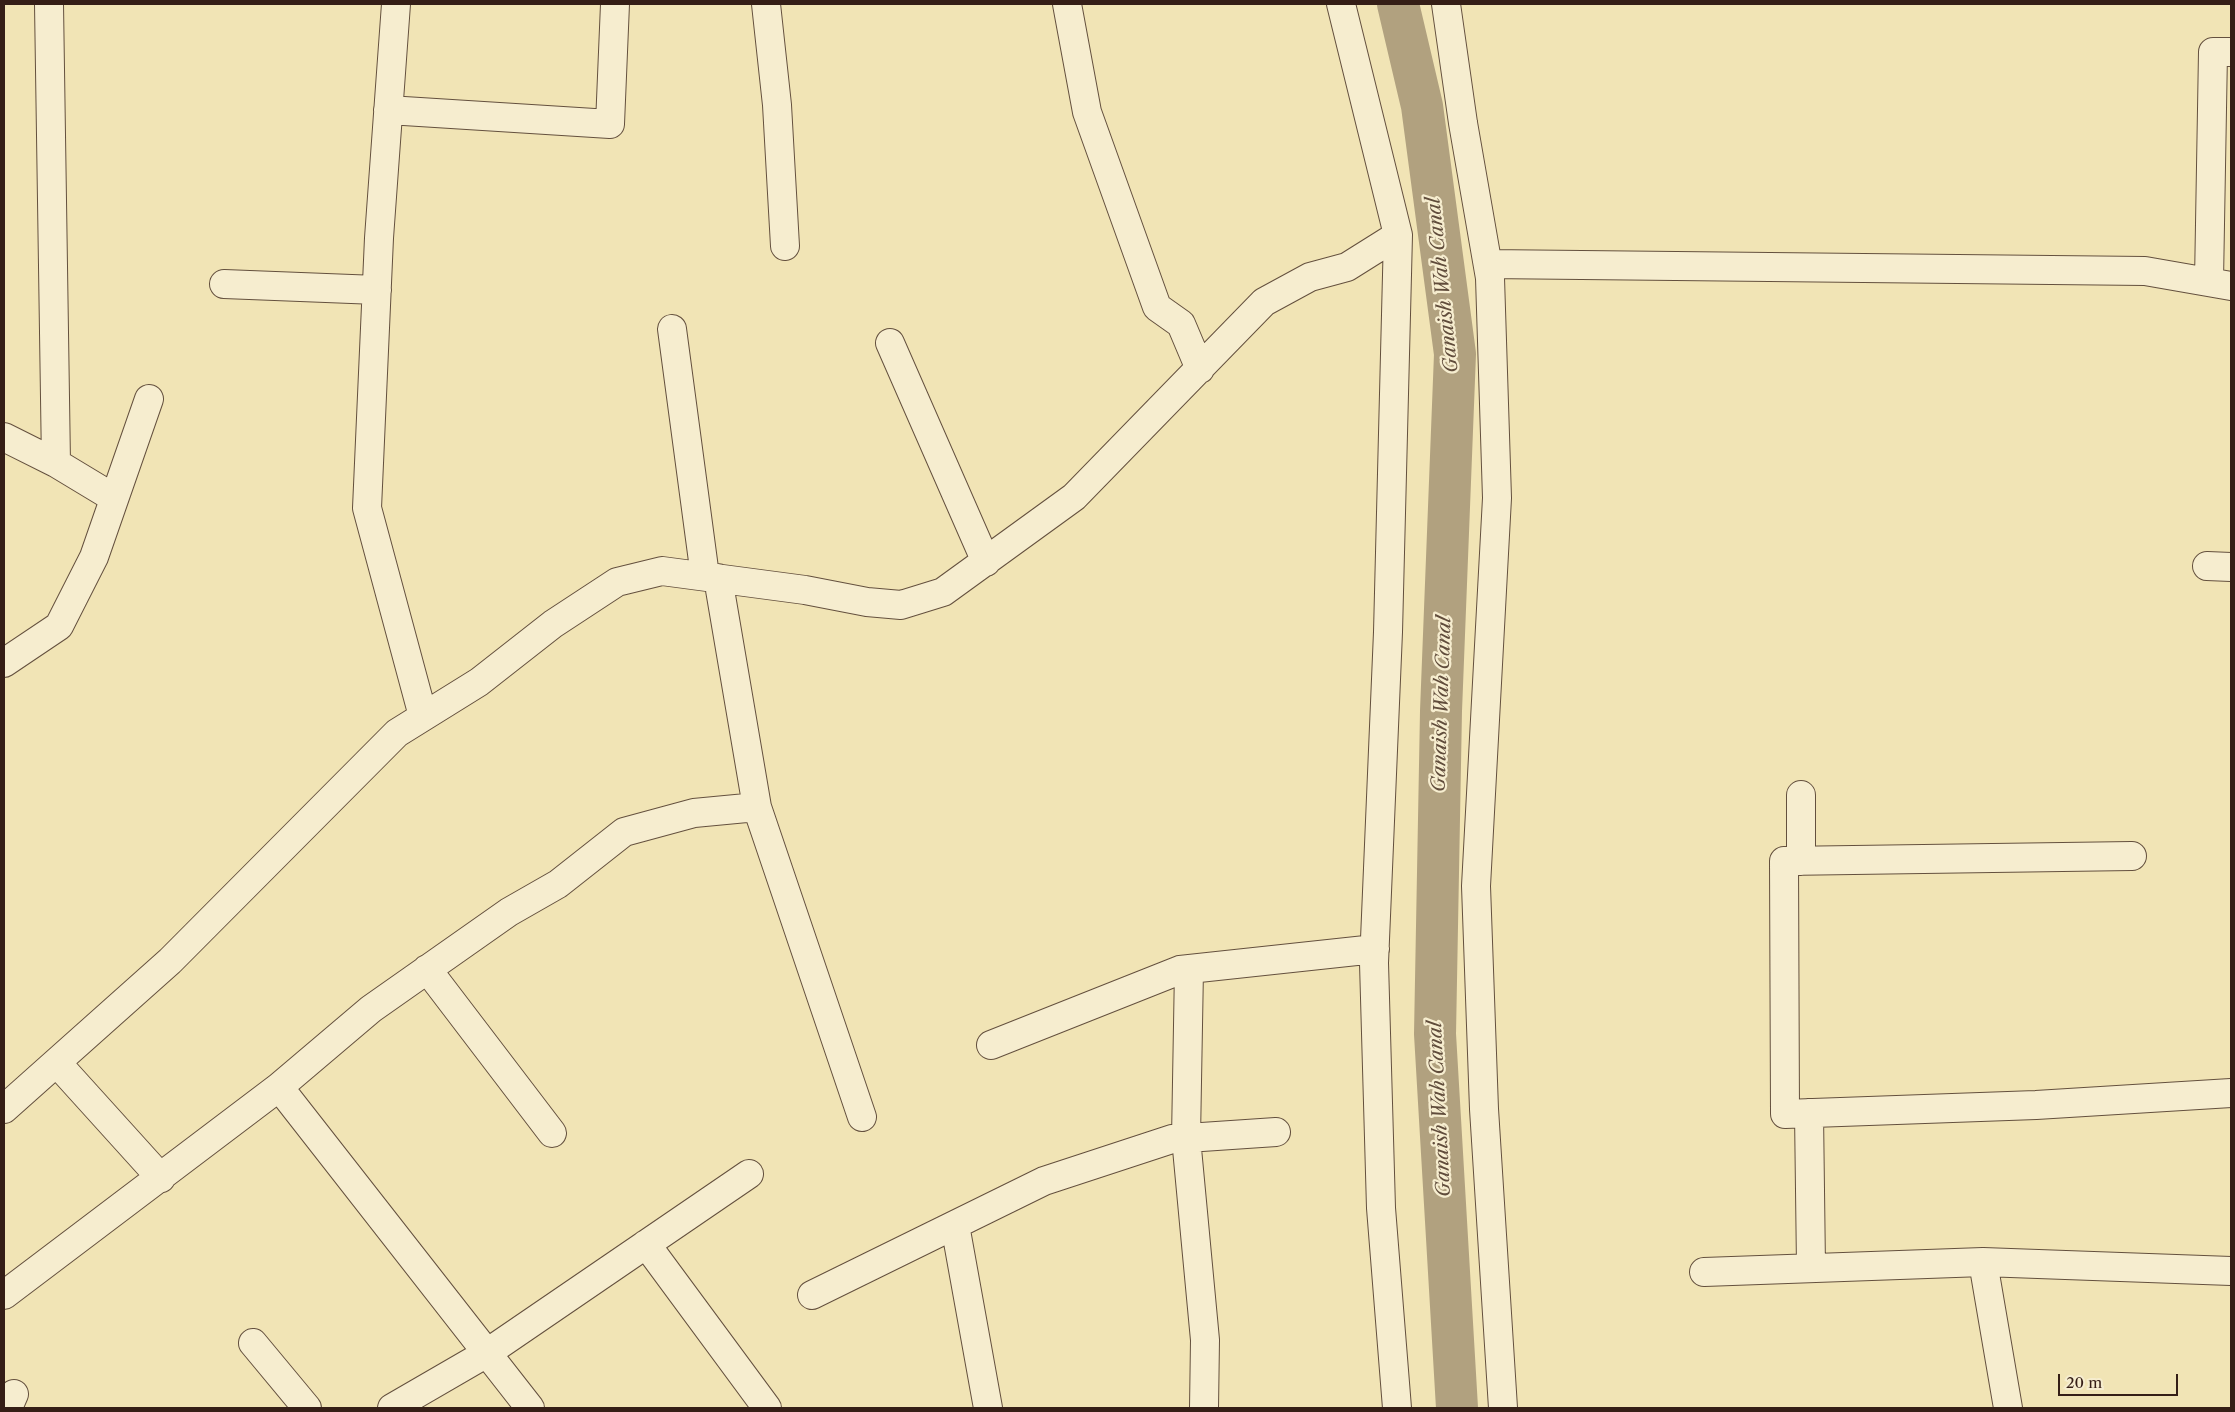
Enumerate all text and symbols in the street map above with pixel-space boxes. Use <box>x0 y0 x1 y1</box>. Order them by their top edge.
water label: Ganaish Wah Canal <box>1422 196 1464 374</box>
water label: Ganaish Wah Canal <box>1428 615 1456 793</box>
water label: Ganaish Wah Canal <box>1424 1020 1456 1198</box>
scale bar <box>2060 1364 2180 1396</box>
text: 20 m <box>2066 1373 2102 1392</box>

